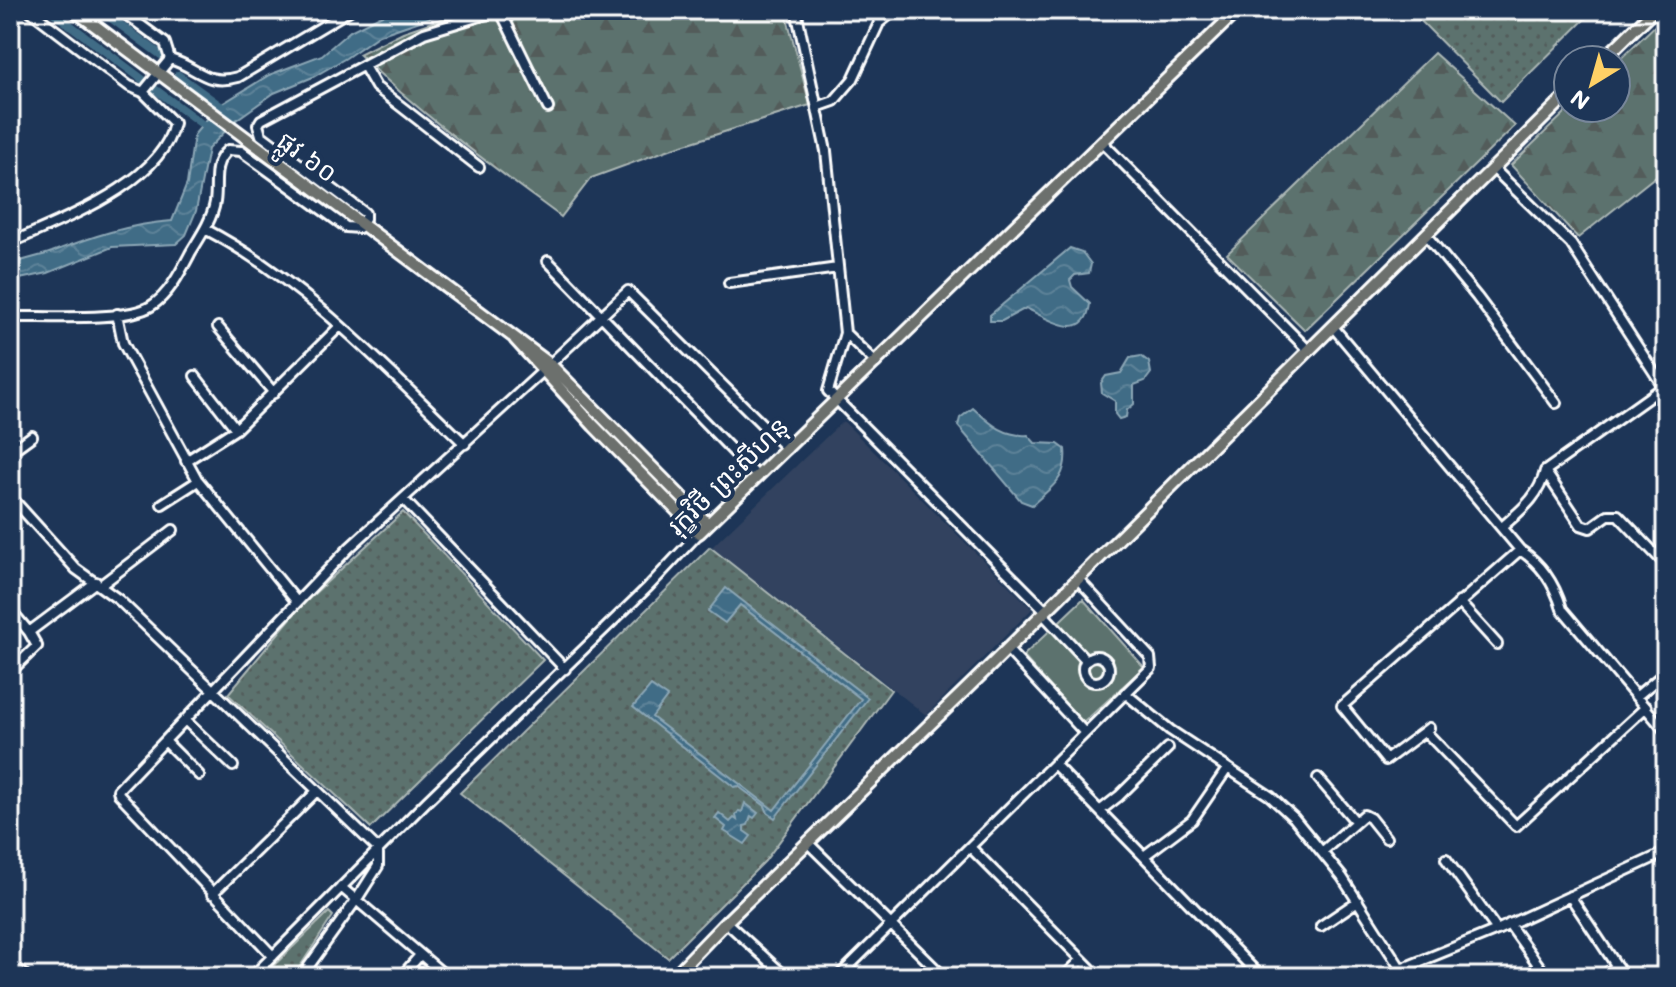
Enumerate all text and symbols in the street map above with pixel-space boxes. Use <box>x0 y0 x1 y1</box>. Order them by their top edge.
north arrow <box>1552 44 1632 124</box>
text: N <box>1564 84 1595 117</box>
street label: ផ្លូវ ៦០ <box>266 123 344 196</box>
street label: រុក្ខវិថី ព្រះសីហនុ <box>659 409 796 542</box>

